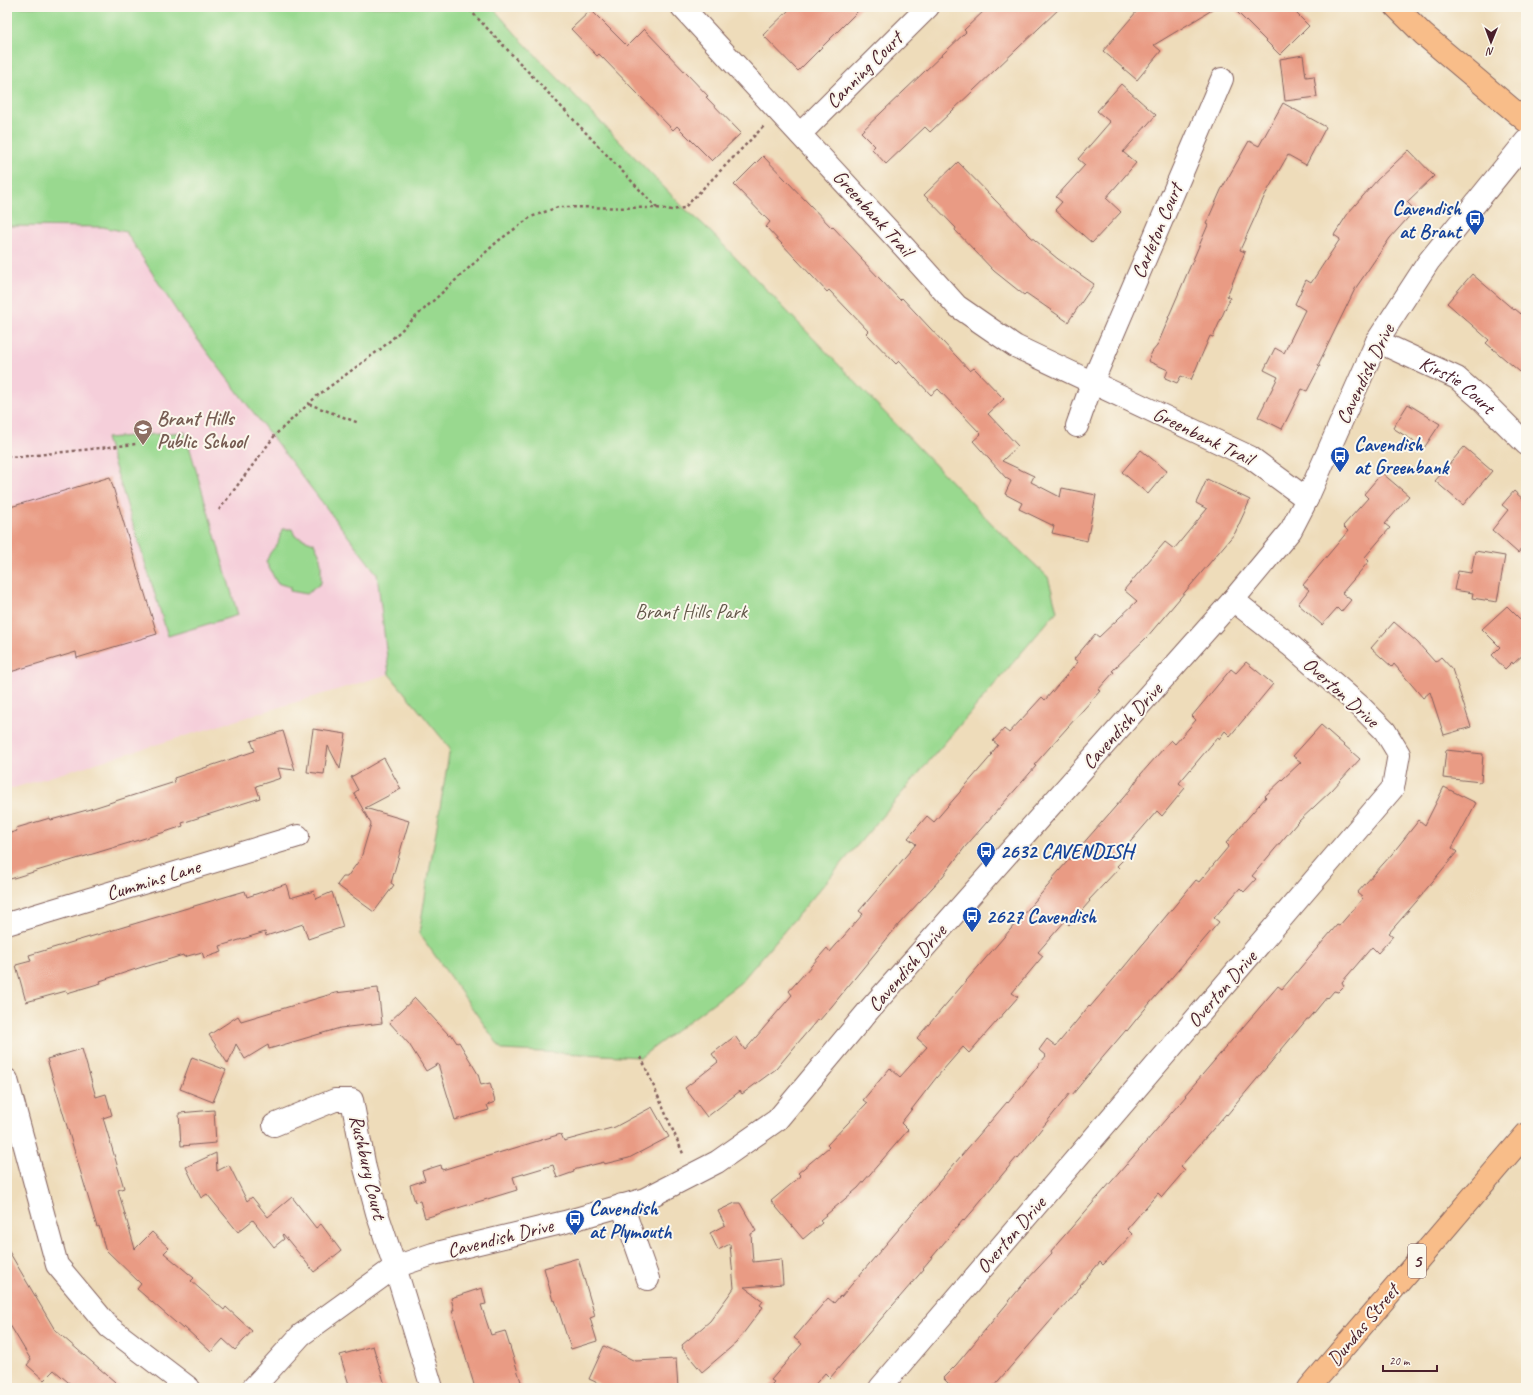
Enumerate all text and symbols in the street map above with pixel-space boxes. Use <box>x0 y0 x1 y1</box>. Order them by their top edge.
north arrow <box>1471 22 1511 62</box>
street label: Canning Court <box>820 24 910 114</box>
text: N <box>1485 45 1494 59</box>
street label: Greenbank Trail <box>828 164 921 264</box>
street label: Carleton Court <box>1126 177 1189 282</box>
place label: Cavendish at Brant <box>1392 196 1463 244</box>
bus stop icon: Cavendish at Brant <box>1464 208 1486 236</box>
street label: Cavendish Drive <box>1330 319 1401 428</box>
street label: Kirstie Court <box>1416 350 1503 421</box>
street label: Greenbank Trail <box>1149 401 1260 473</box>
place label: Brant Hills Public School <box>157 406 249 454</box>
school or university icon: Brant Hills Public School <box>132 418 154 446</box>
place label: Cavendish at Greenbank <box>1354 432 1450 480</box>
bus stop icon: Cavendish at Greenbank <box>1329 445 1351 473</box>
park label: Brant Hills Park <box>635 599 748 624</box>
street label: Overton Drive <box>1298 651 1385 734</box>
street label: Cavendish Drive <box>1077 676 1168 775</box>
place label: 2632 CAVENDISH <box>1000 839 1136 864</box>
bus stop icon: 2632 CAVENDISH <box>975 840 997 868</box>
street label: Cummins Lane <box>103 853 204 906</box>
place label: 2627 Cavendish <box>986 904 1097 929</box>
bus stop icon: 2627 Cavendish <box>961 905 983 933</box>
street label: Cavendish Drive <box>862 918 953 1017</box>
street label: Overton Drive <box>1182 944 1263 1033</box>
street label: Rushbury Court <box>344 1112 393 1224</box>
street label: Overton Drive <box>971 1190 1052 1279</box>
place label: Cavendish at Plymouth <box>589 1196 672 1244</box>
bus stop icon: Cavendish at Plymouth <box>564 1208 586 1236</box>
street label: Cavendish Drive <box>445 1212 557 1263</box>
road number: 5 <box>1408 1244 1426 1278</box>
street label: Dundas Street <box>1322 1276 1407 1371</box>
scale bar <box>1383 1347 1437 1373</box>
text: 20 m <box>1389 1353 1411 1369</box>

